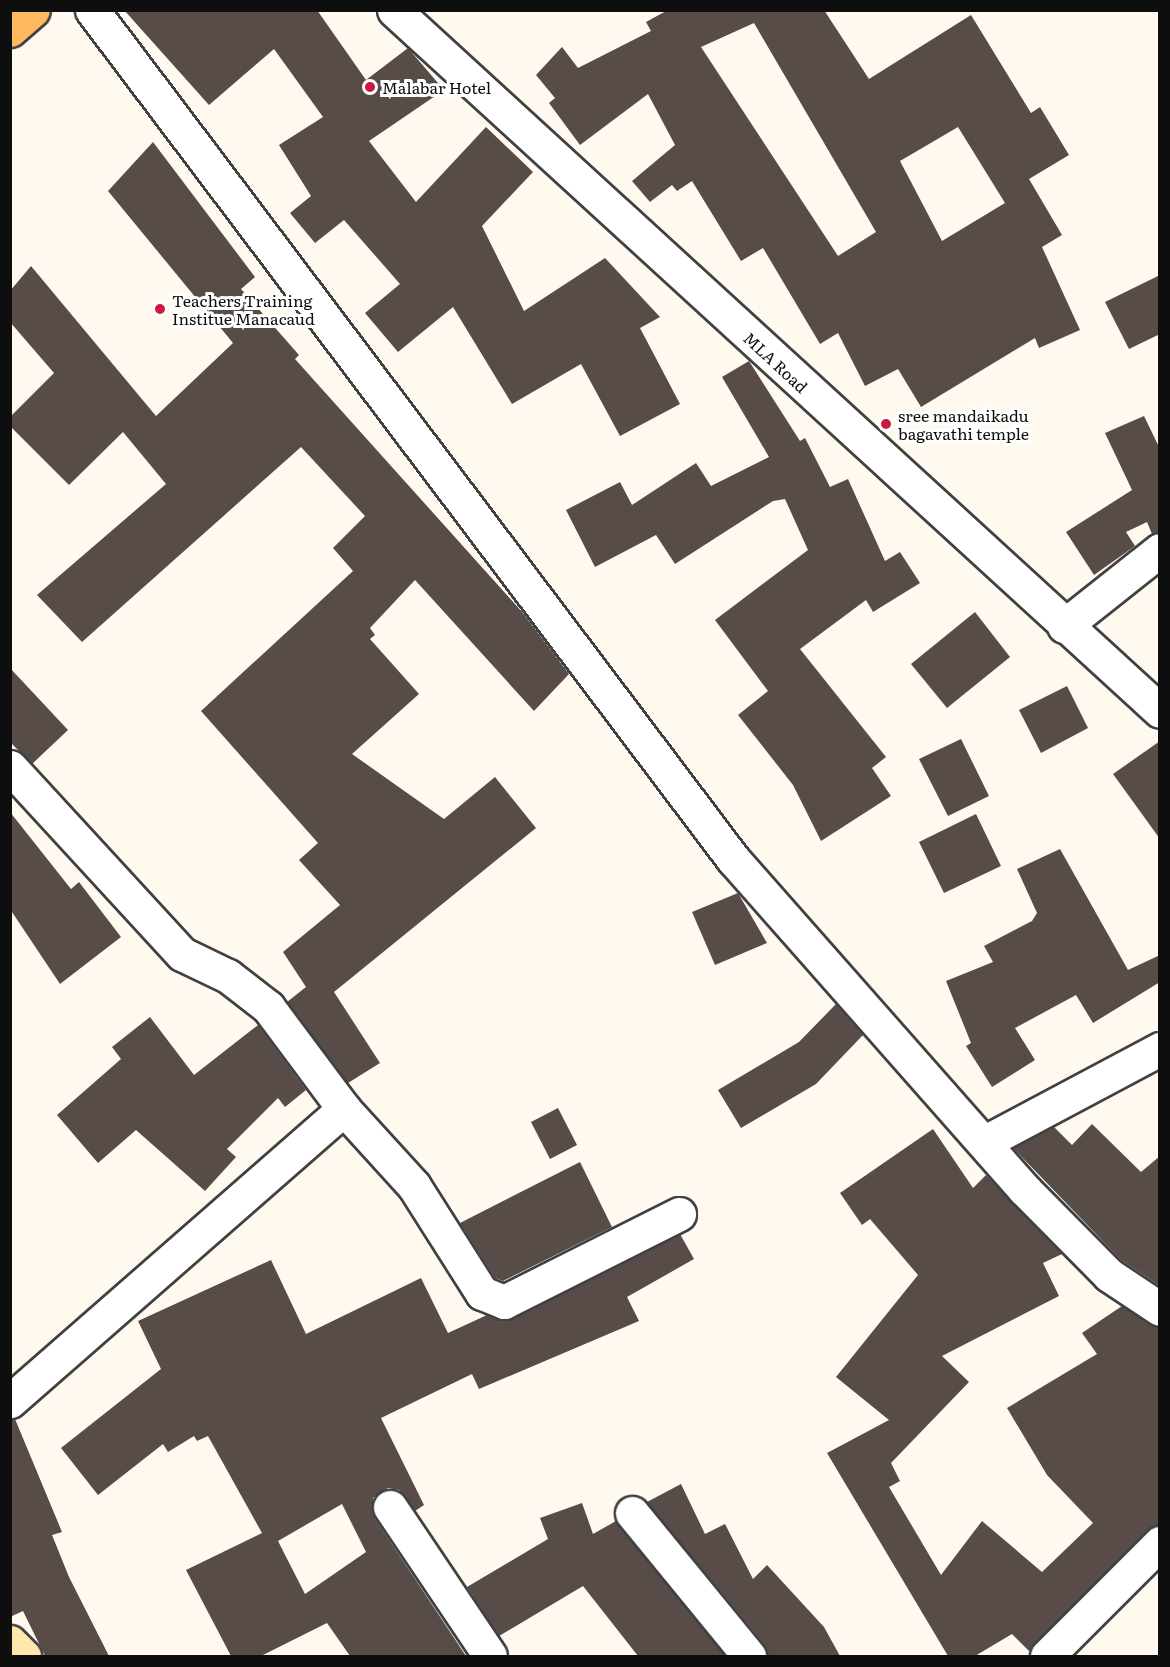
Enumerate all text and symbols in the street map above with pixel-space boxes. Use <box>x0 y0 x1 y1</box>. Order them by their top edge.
place label: Malabar Hotel <box>382 77 491 97</box>
marker: Malabar Hotel <box>363 80 377 94</box>
place label: Teachers Training Institue Manacaud <box>172 290 315 328</box>
marker: Teachers Training Institue Manacaud <box>153 302 167 316</box>
street label: MLA Road <box>740 328 812 396</box>
place label: sree mandaikadu bagavathi temple <box>898 405 1029 443</box>
marker: sree mandaikadu bagavathi temple <box>879 417 893 431</box>

